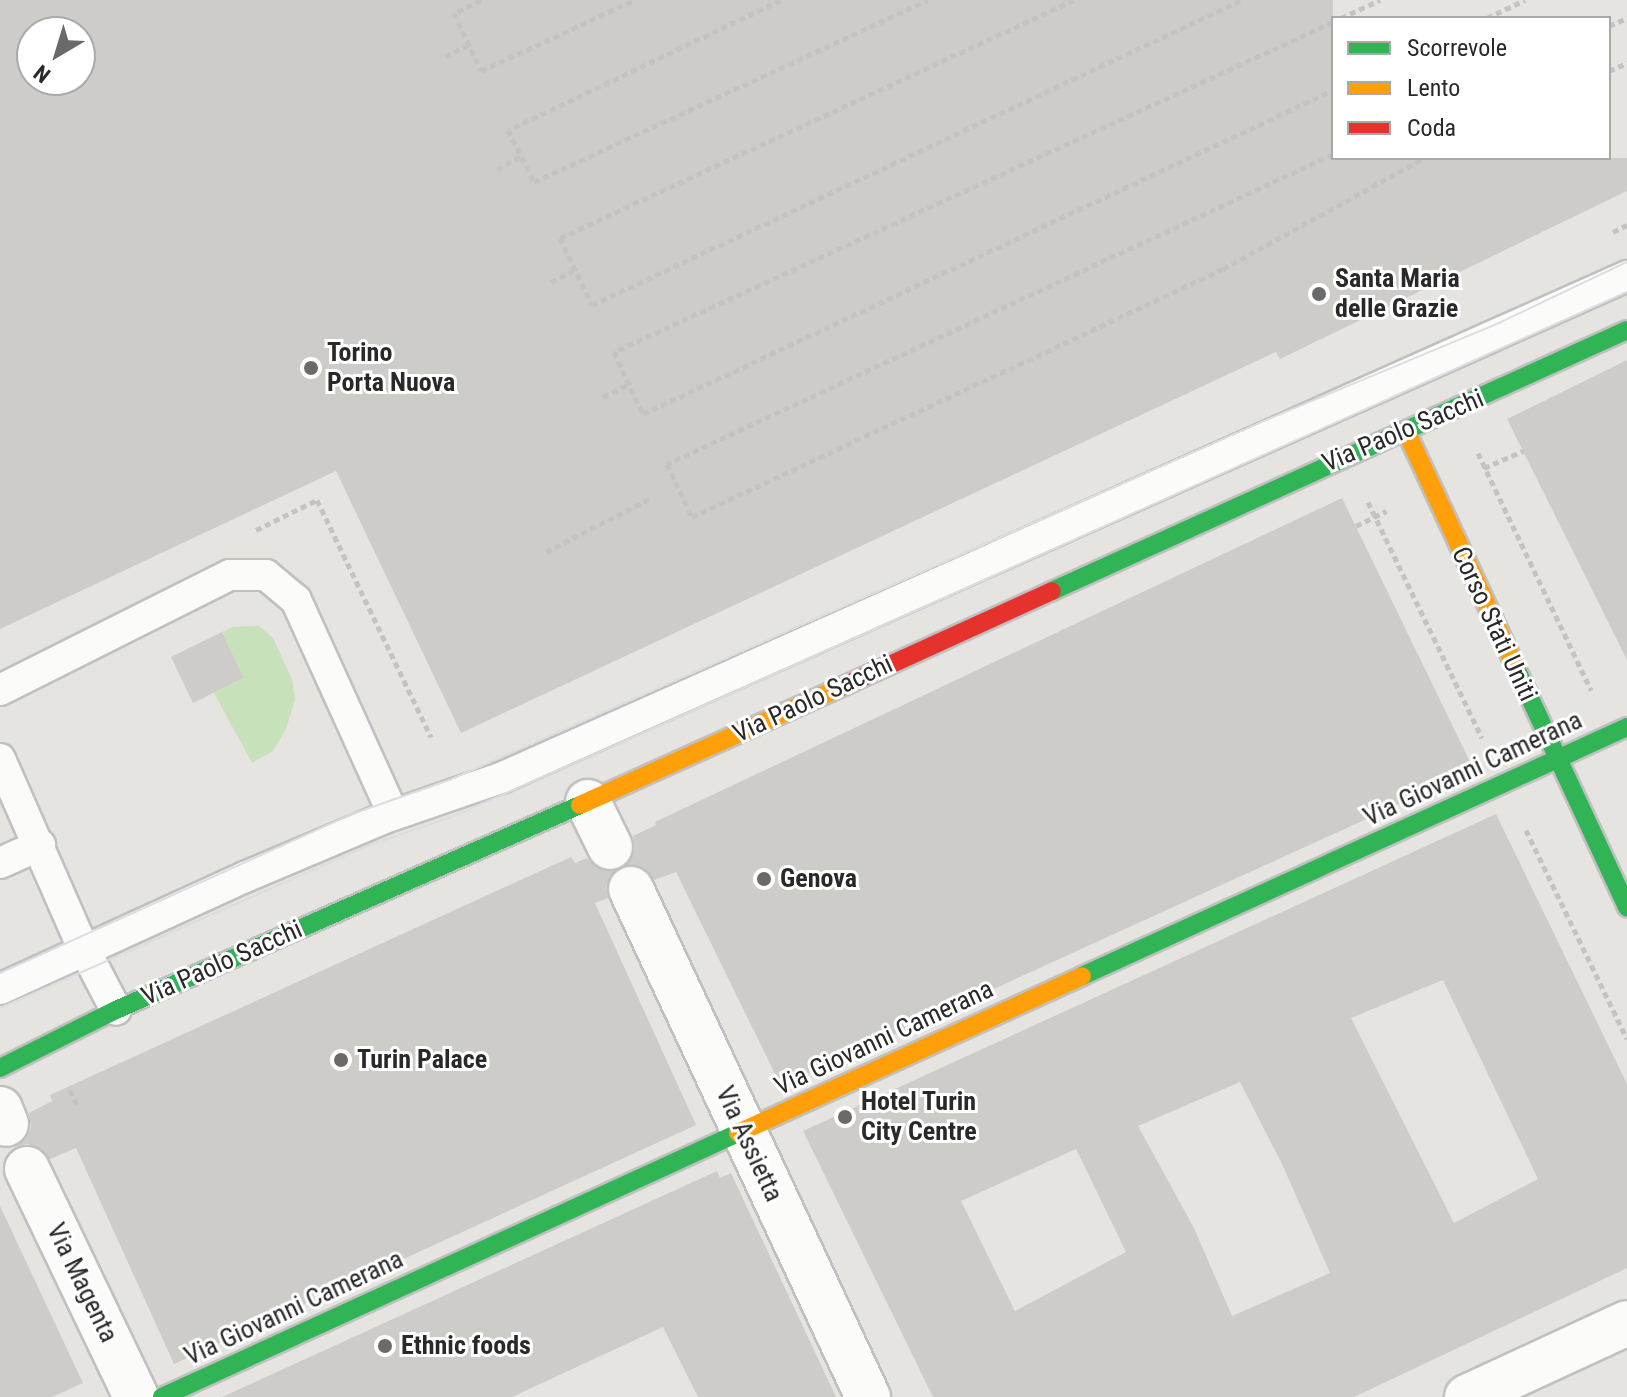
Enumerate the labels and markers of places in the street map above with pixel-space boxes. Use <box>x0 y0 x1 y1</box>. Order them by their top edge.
place label: Santa Maria delle Grazie <box>1335 263 1460 324</box>
marker: Santa Maria delle Grazie <box>1310 285 1328 303</box>
place label: Torino Porta Nuova <box>327 337 455 398</box>
marker: Torino Porta Nuova <box>302 359 320 377</box>
place label: Genova <box>780 863 857 895</box>
marker: Genova <box>755 870 773 888</box>
place label: Turin Palace <box>357 1044 487 1076</box>
marker: Turin Palace <box>332 1051 350 1069</box>
place label: Hotel Turin City Centre <box>861 1086 977 1148</box>
marker: Hotel Turin City Centre <box>836 1108 854 1126</box>
place label: Ethnic foods <box>401 1330 531 1362</box>
marker: Ethnic foods <box>376 1337 394 1355</box>

